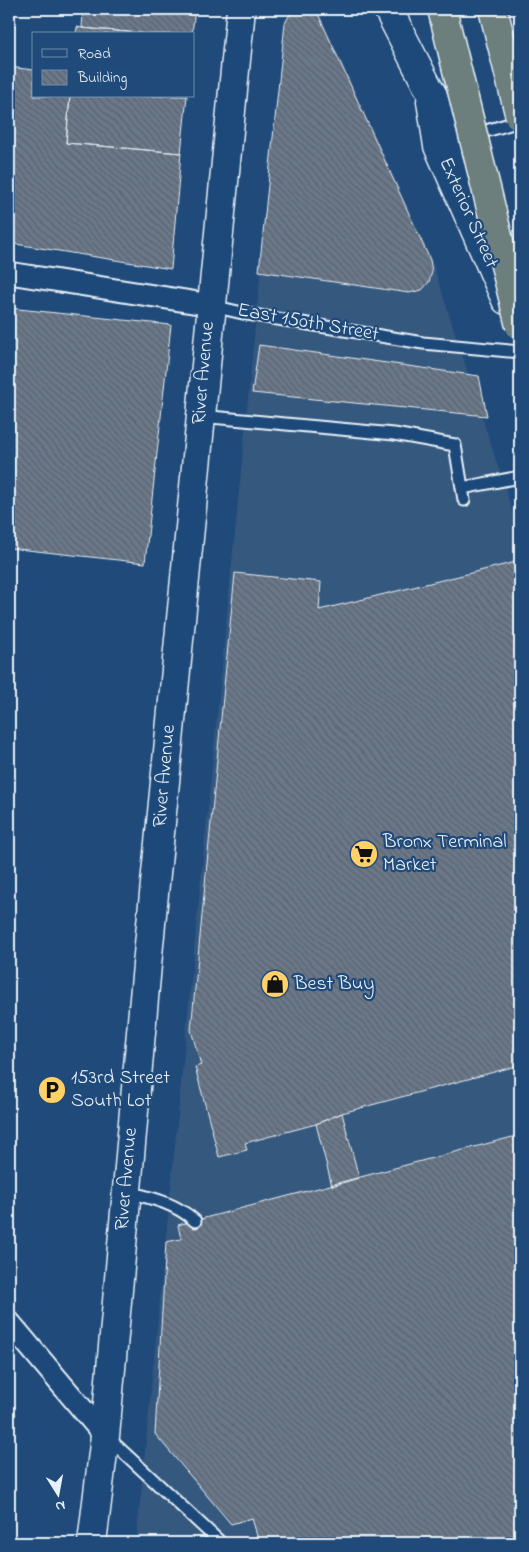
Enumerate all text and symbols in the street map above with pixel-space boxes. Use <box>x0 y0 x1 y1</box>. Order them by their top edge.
legend <box>32 32 195 98</box>
text: Road <box>78 43 111 65</box>
text: Building <box>77 67 127 90</box>
street label: Exterior Street <box>431 153 505 273</box>
street label: East 150th Street <box>235 296 381 350</box>
street label: River Avenue <box>185 320 223 426</box>
street label: River Avenue <box>146 723 184 829</box>
place label: Bronx Terminal Market <box>382 828 507 880</box>
supermarket icon: Bronx Terminal Market <box>349 839 379 869</box>
shop icon: Best Buy <box>260 969 290 999</box>
place label: Best Buy <box>293 970 374 999</box>
place label: 153rd Street South Lot <box>71 1064 170 1116</box>
parking icon: 153rd Street South Lot <box>37 1075 67 1105</box>
street label: River Avenue <box>108 1126 146 1232</box>
north arrow <box>32 1470 82 1520</box>
text: N <box>54 1494 67 1516</box>

